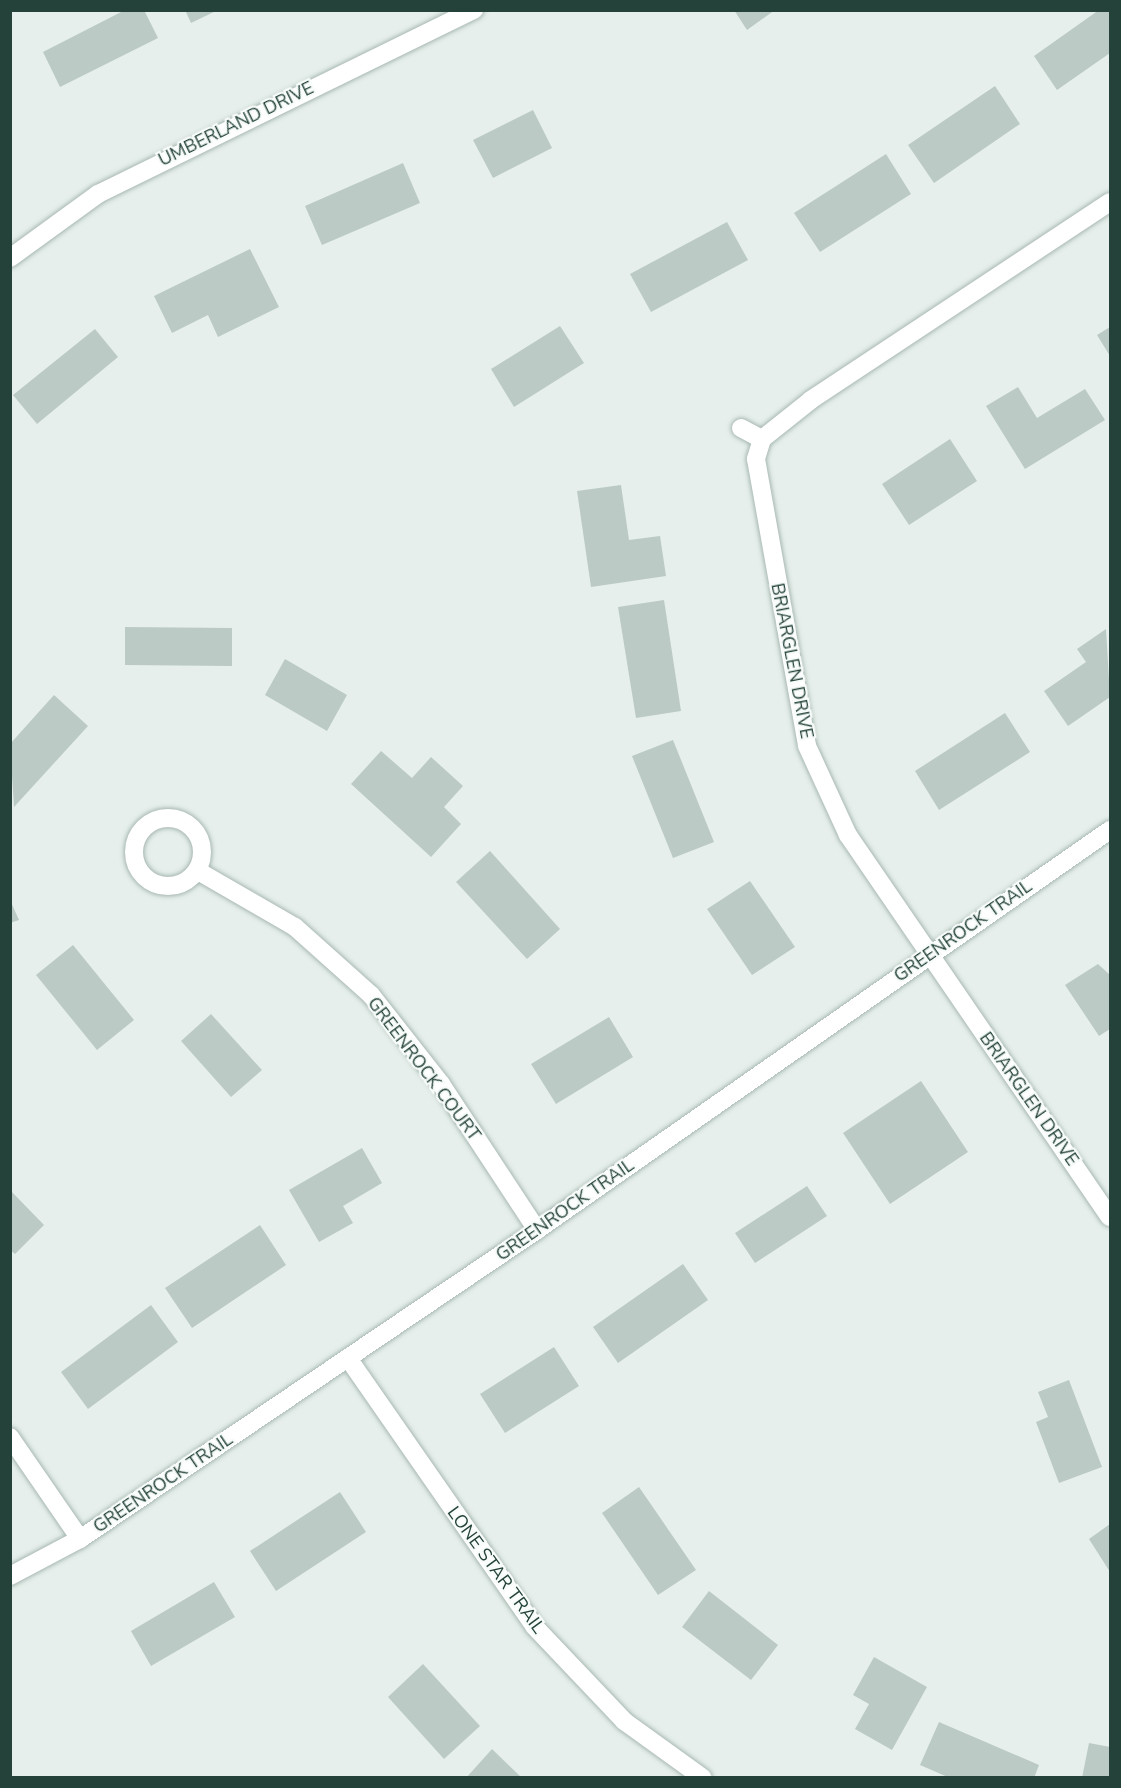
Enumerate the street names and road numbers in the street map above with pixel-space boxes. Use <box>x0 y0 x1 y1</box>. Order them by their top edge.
street label: UMBERLAND DRIVE <box>155 77 317 171</box>
street label: BRIARGLEN DRIVE <box>766 581 818 741</box>
street label: GREENROCK TRAIL <box>890 875 1036 987</box>
street label: GREENROCK COURT <box>363 993 485 1145</box>
street label: BRIARGLEN DRIVE <box>975 1028 1083 1170</box>
street label: GREENROCK TRAIL <box>492 1154 638 1266</box>
street label: GREENROCK TRAIL <box>89 1428 237 1538</box>
street label: LONE STAR TRAIL <box>443 1502 549 1638</box>

